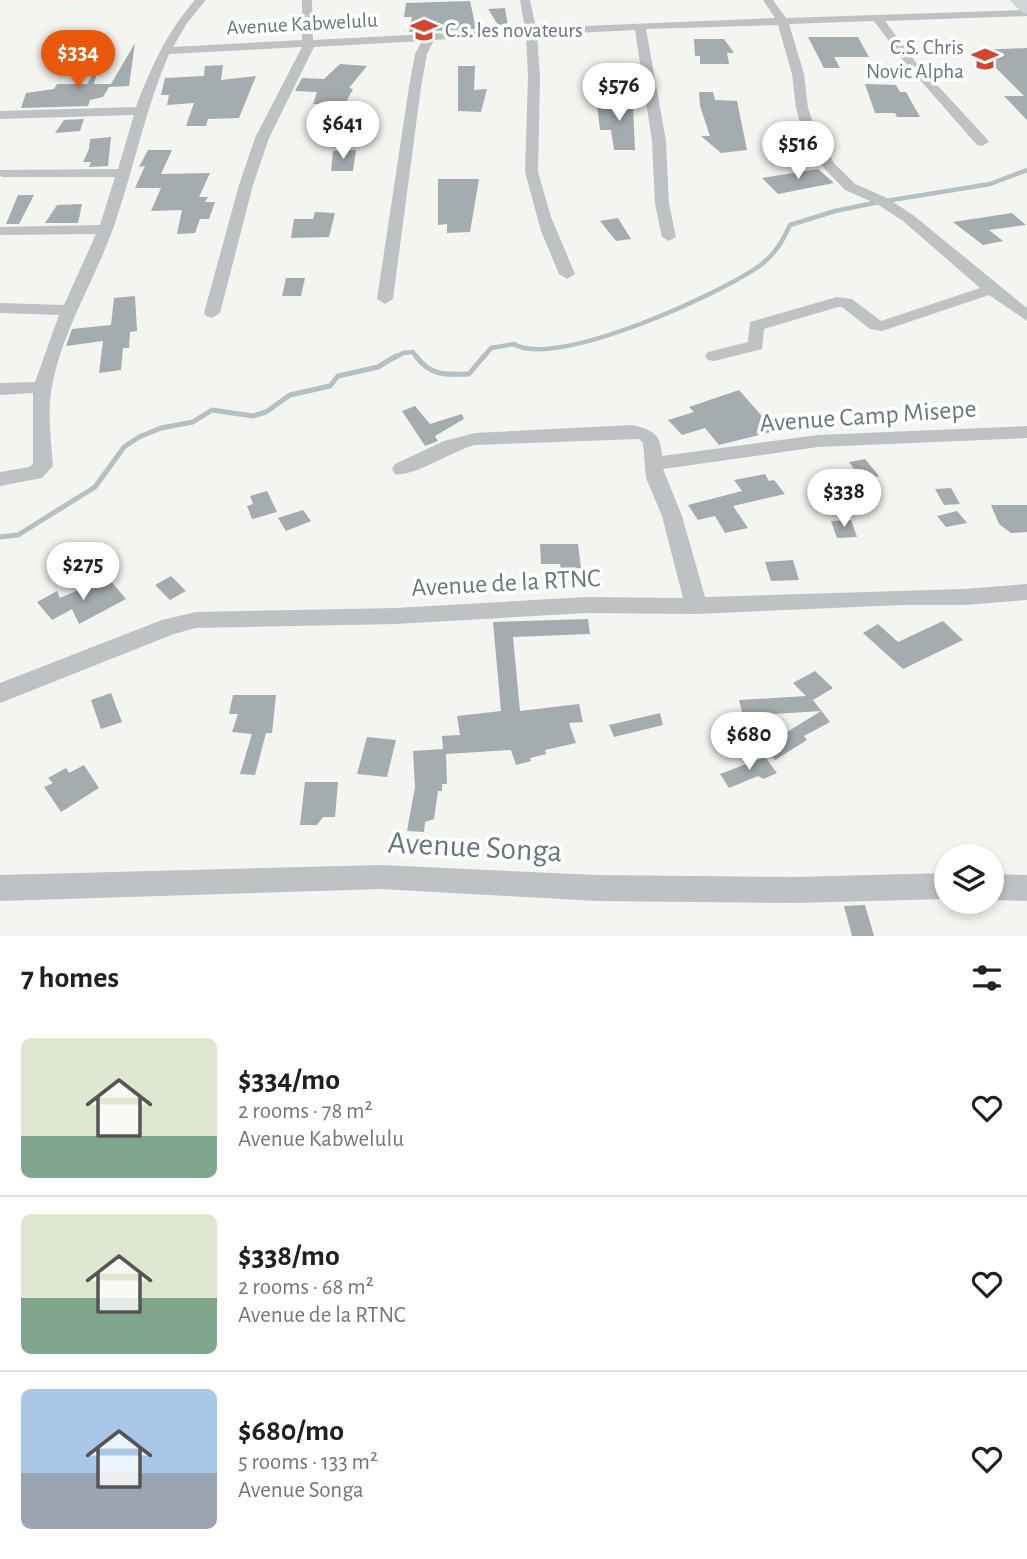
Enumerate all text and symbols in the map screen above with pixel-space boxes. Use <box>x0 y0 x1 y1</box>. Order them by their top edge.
street label: Avenue Kabwelulu <box>226 10 378 38</box>
school or university icon: C.s. les novateurs <box>409 15 439 45</box>
place label: C.s. les novateurs <box>445 20 583 41</box>
pin: $334 <box>37 31 119 90</box>
place label: C.S. Chris Novic Alpha <box>866 37 964 82</box>
text: $334 <box>57 41 99 64</box>
school or university icon: C.S. Chris Novic Alpha <box>970 44 1000 74</box>
pin: $576 <box>578 64 660 123</box>
text: $576 <box>598 74 640 97</box>
pin: $641 <box>302 102 384 161</box>
text: $641 <box>322 112 364 135</box>
pin: $516 <box>757 122 839 181</box>
text: $516 <box>778 132 818 155</box>
street label: Avenue Camp Misepe <box>759 395 977 437</box>
pin: $338 <box>803 470 885 529</box>
text: $338 <box>823 480 865 503</box>
pin: $275 <box>42 542 124 602</box>
text: $275 <box>62 553 104 576</box>
street label: Avenue de la RTNC <box>411 565 601 601</box>
pin: $680 <box>708 712 790 772</box>
text: $680 <box>727 723 771 746</box>
street label: Avenue Songa <box>387 826 563 868</box>
map controls <box>934 844 1004 914</box>
button: layers <box>934 844 1004 914</box>
icon: filters <box>968 959 1006 997</box>
text: 7 homes <box>21 963 119 993</box>
text: $334/mo <box>238 1065 340 1095</box>
icon: home <box>77 1066 161 1150</box>
icon: heart <box>968 1089 1006 1127</box>
text: 2 rooms · 78 m² <box>238 1100 373 1123</box>
text: Avenue Kabwelulu <box>238 1128 404 1151</box>
text: $338/mo <box>238 1241 340 1271</box>
icon: home <box>77 1242 161 1326</box>
icon: heart <box>968 1265 1006 1303</box>
text: 2 rooms · 68 m² <box>238 1276 374 1299</box>
text: Avenue de la RTNC <box>238 1304 406 1327</box>
text: $680/mo <box>238 1416 344 1446</box>
icon: home <box>77 1417 161 1501</box>
icon: heart <box>968 1440 1006 1478</box>
text: 5 rooms · 133 m² <box>238 1451 378 1474</box>
text: Avenue Songa <box>238 1479 364 1502</box>

